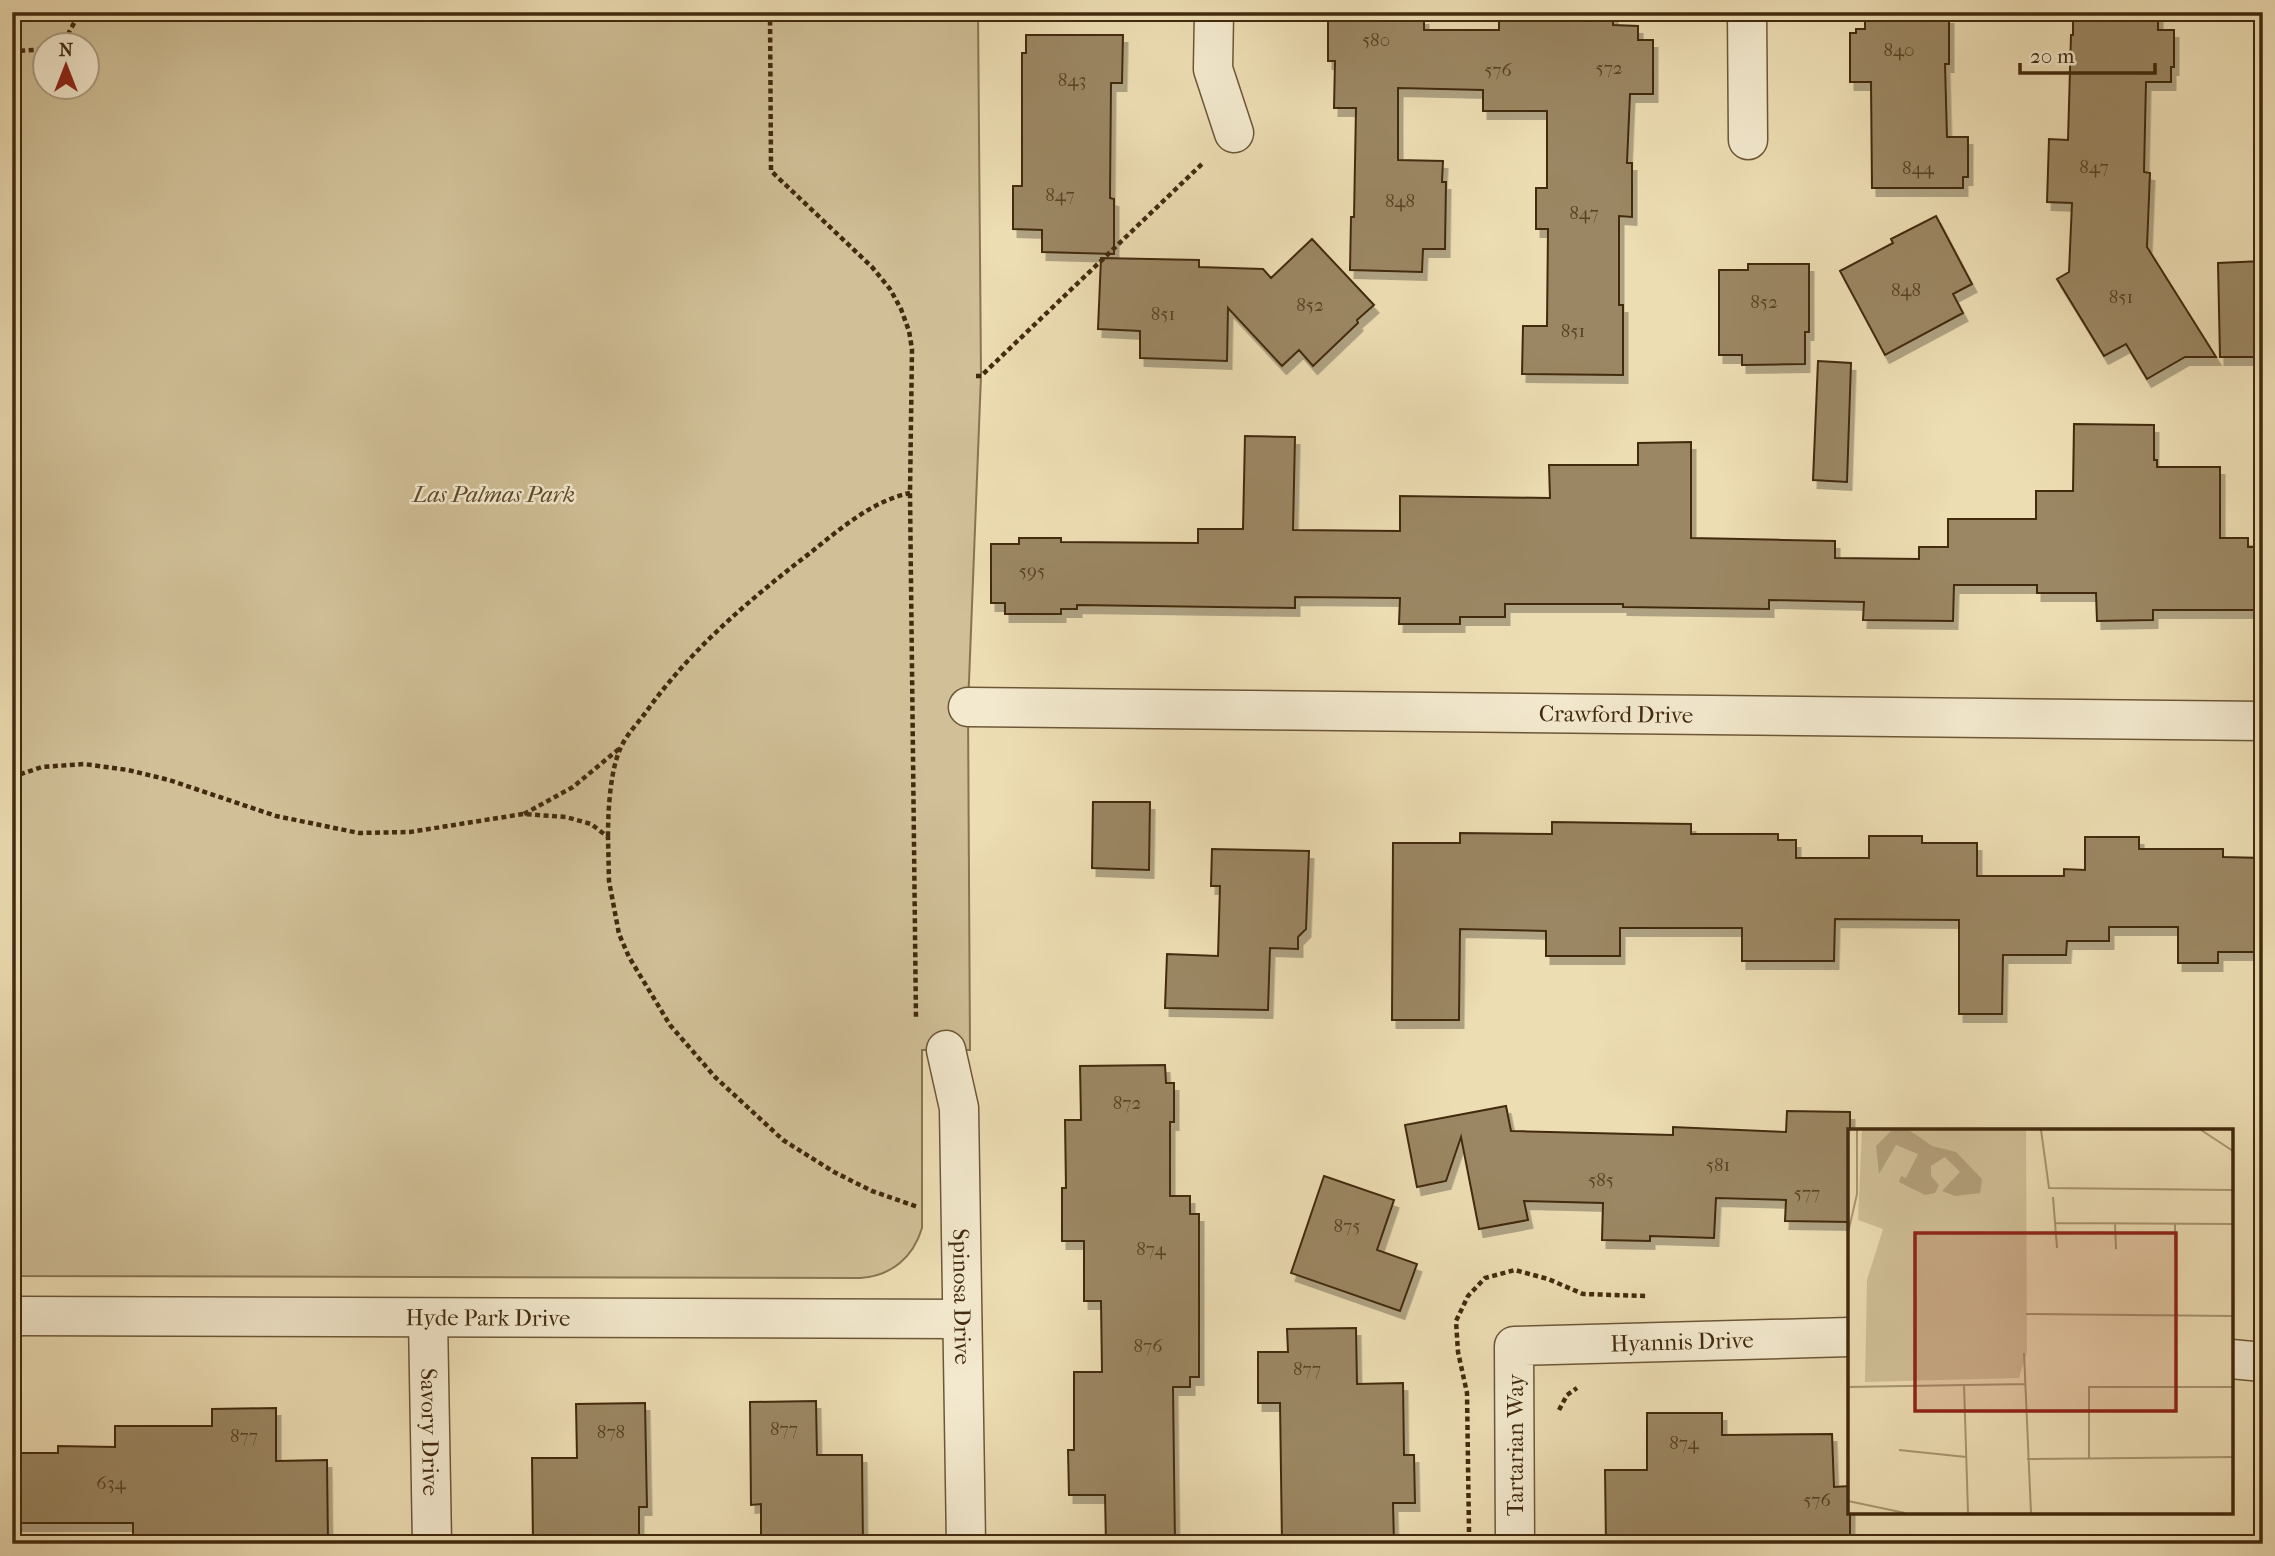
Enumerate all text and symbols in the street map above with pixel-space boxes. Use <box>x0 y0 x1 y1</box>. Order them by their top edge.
house number: 580 <box>1362 29 1390 51</box>
north arrow <box>32 32 102 102</box>
scale bar <box>2020 32 2154 76</box>
text: N <box>59 39 74 61</box>
house number: 840 <box>1883 39 1915 61</box>
text: 20 m <box>2030 44 2075 68</box>
house number: 572 <box>1595 57 1623 79</box>
house number: 576 <box>1484 59 1513 81</box>
house number: 843 <box>1058 69 1086 91</box>
house number: 847 <box>2079 156 2109 178</box>
house number: 844 <box>1902 157 1935 179</box>
house number: 847 <box>1045 184 1075 206</box>
house number: 848 <box>1385 190 1415 212</box>
house number: 847 <box>1569 202 1599 224</box>
house number: 848 <box>1891 279 1921 301</box>
house number: 851 <box>2109 286 2133 308</box>
house number: 852 <box>1750 291 1778 313</box>
house number: 852 <box>1296 294 1324 316</box>
house number: 851 <box>1151 303 1175 325</box>
house number: 851 <box>1561 320 1585 342</box>
park label: Las Palmas Park <box>411 481 575 508</box>
house number: 595 <box>1019 560 1045 582</box>
street label: Crawford Drive <box>1539 700 1693 729</box>
house number: 872 <box>1113 1092 1141 1114</box>
inset map <box>1848 1129 2233 1514</box>
house number: 581 <box>1706 1154 1730 1176</box>
house number: 585 <box>1588 1169 1614 1191</box>
house number: 577 <box>1794 1182 1820 1204</box>
house number: 875 <box>1334 1215 1360 1237</box>
street label: Spinosa Drive <box>947 1228 976 1365</box>
house number: 874 <box>1136 1238 1166 1260</box>
street label: Hyde Park Drive <box>405 1304 571 1332</box>
street label: Hyannis Drive <box>1610 1327 1754 1357</box>
house number: 876 <box>1133 1335 1163 1357</box>
house number: 877 <box>1293 1358 1321 1380</box>
street label: Savory Drive <box>415 1368 444 1496</box>
street label: Tartarian Way <box>1502 1373 1529 1516</box>
house number: 877 <box>770 1418 798 1440</box>
house number: 878 <box>597 1421 625 1443</box>
house number: 877 <box>230 1425 258 1447</box>
house number: 874 <box>1669 1432 1699 1454</box>
house number: 634 <box>96 1472 126 1494</box>
house number: 576 <box>1803 1489 1832 1511</box>

